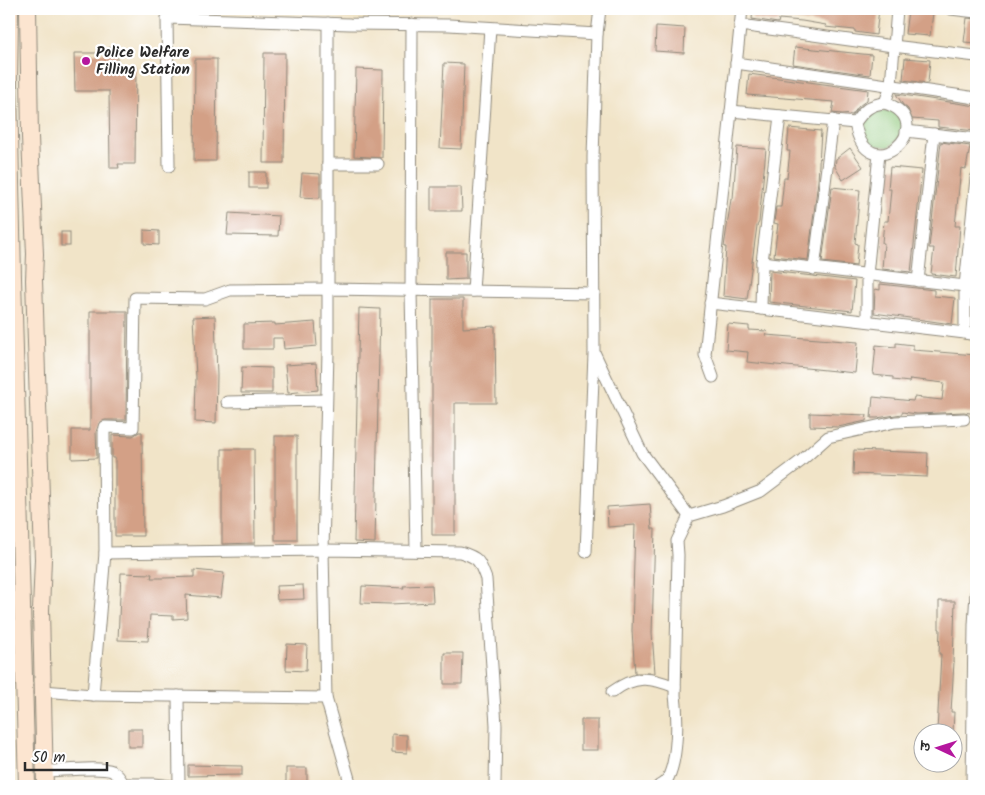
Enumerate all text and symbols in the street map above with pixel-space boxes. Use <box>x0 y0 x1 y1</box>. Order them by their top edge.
place label: Police Welfare Filling Station <box>96 41 190 82</box>
marker: Police Welfare Filling Station <box>80 55 92 67</box>
north arrow <box>912 722 962 772</box>
text: उ <box>915 739 938 752</box>
scale bar <box>25 740 108 772</box>
text: 50 m <box>32 746 66 770</box>

